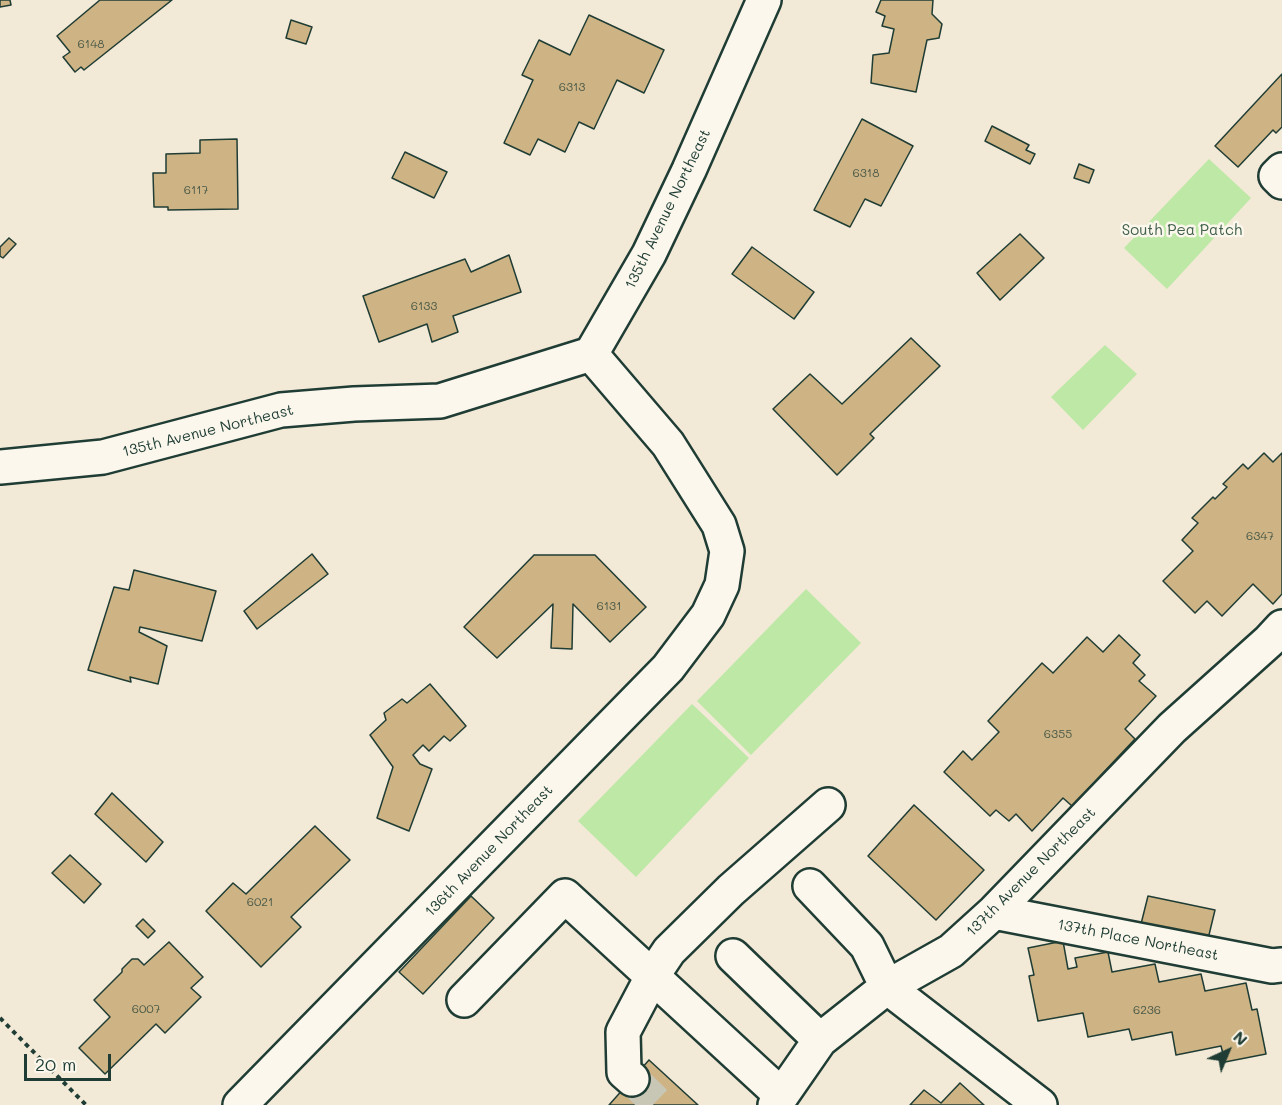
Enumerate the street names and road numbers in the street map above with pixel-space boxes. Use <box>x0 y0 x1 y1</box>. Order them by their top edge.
street label: 135th Avenue Northeast <box>621 126 715 292</box>
street label: 135th Avenue Northeast <box>120 401 296 461</box>
street label: 136th Avenue Northeast <box>421 781 557 921</box>
street label: 137th Avenue Northeast <box>963 804 1099 940</box>
street label: 137th Place Northeast <box>1056 916 1220 964</box>

